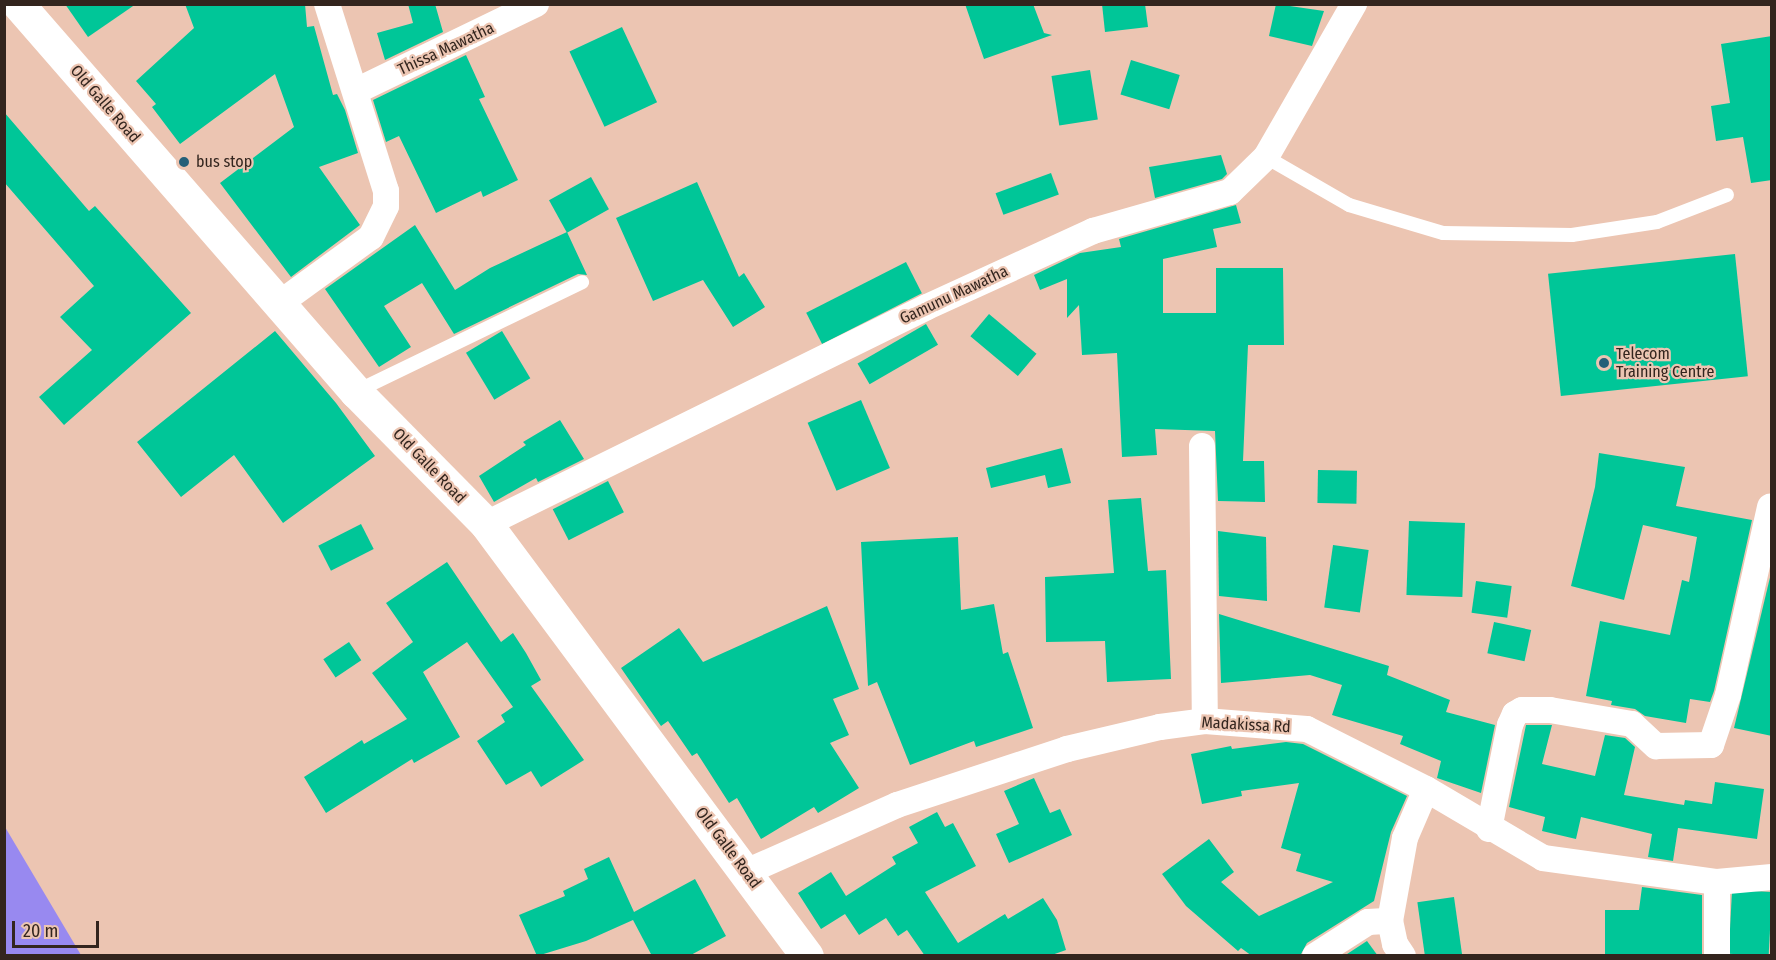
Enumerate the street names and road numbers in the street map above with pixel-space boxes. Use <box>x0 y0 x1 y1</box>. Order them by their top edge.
street label: Thissa Mawatha <box>395 18 497 80</box>
street label: Old Galle Road <box>66 61 144 147</box>
street label: Gamunu Mawatha <box>897 262 1011 328</box>
street label: Old Galle Road <box>389 425 469 507</box>
street label: Madakissa Rd <box>1201 713 1291 737</box>
street label: Old Galle Road <box>691 804 765 892</box>

